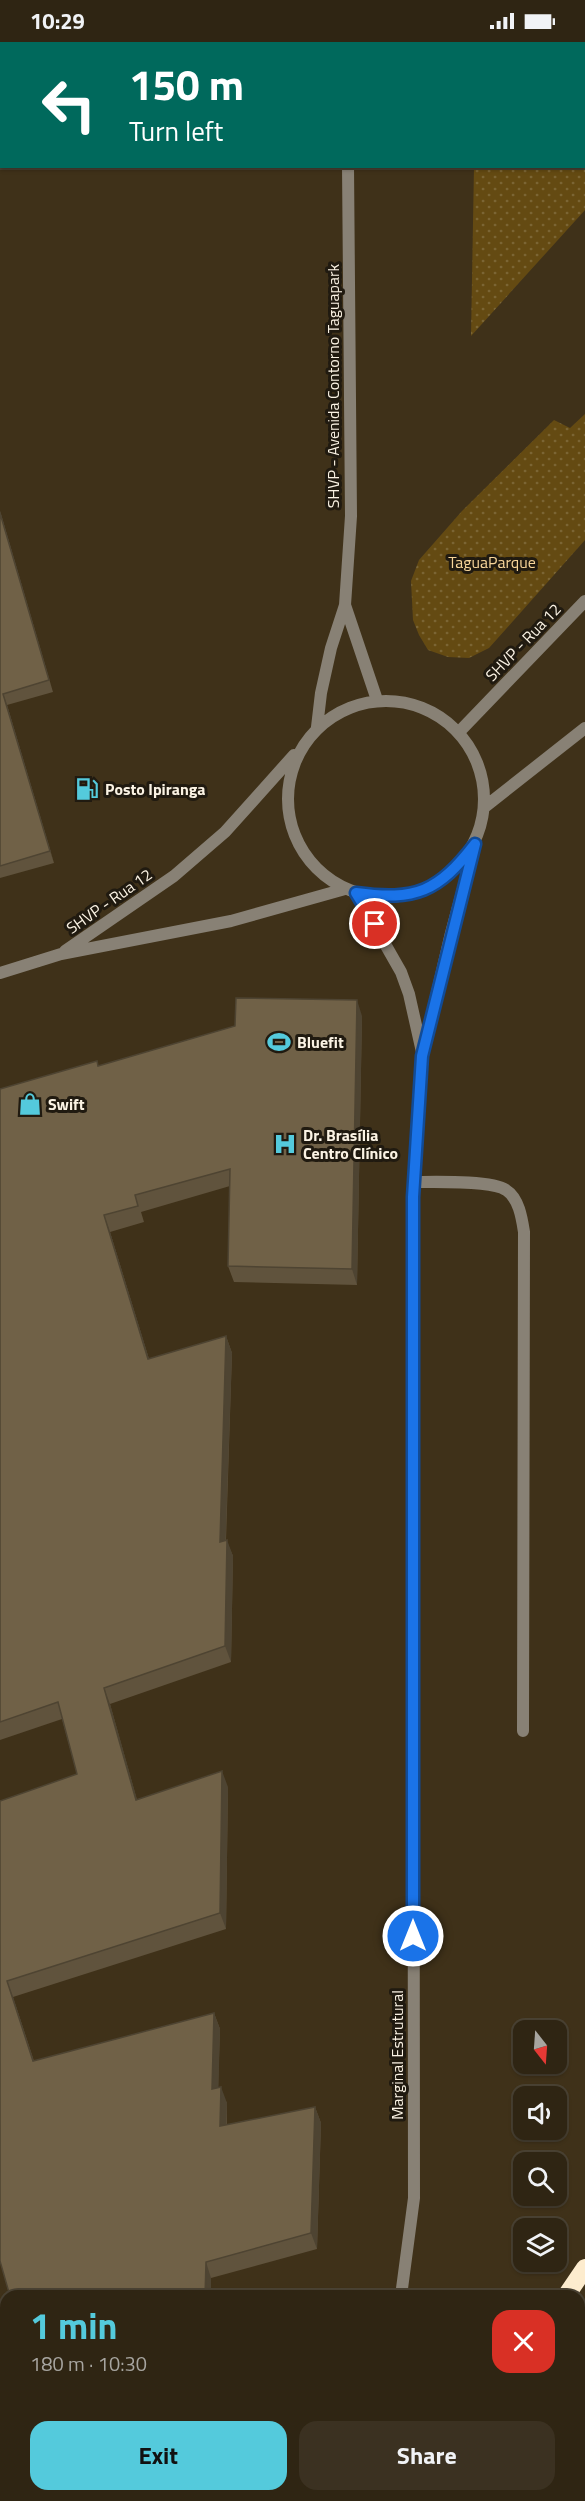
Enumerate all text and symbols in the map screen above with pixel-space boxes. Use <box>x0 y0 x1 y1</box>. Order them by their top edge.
text: 10:29 <box>30 4 85 38</box>
text: 150 m <box>129 52 244 116</box>
icon: left <box>30 66 108 144</box>
text: Turn left <box>129 110 223 151</box>
street label: SHVP - Avenida Contorno Taguapark <box>321 263 345 508</box>
park label: TaguaParque <box>448 550 536 574</box>
street label: SHVP - Rua 12 <box>480 598 566 686</box>
fuel station icon: Posto Ipiranga <box>74 776 100 802</box>
place label: Posto Ipiranga <box>105 777 205 801</box>
street label: SHVP - Rua 12 <box>61 862 157 940</box>
pin <box>349 898 400 949</box>
icon: arrive <box>358 907 391 940</box>
sports icon: Bluefit <box>266 1029 292 1055</box>
place label: Bluefit <box>297 1030 344 1054</box>
shop icon: Swift <box>17 1091 43 1117</box>
place label: Swift <box>48 1092 85 1116</box>
place label: Dr. Brasília Centro Clínico <box>303 1123 398 1165</box>
hospital icon: Dr. Brasília Centro Clínico <box>272 1131 298 1157</box>
position arrow <box>381 1904 445 1968</box>
street label: Marginal Estrutural <box>385 1990 409 2120</box>
north arrow <box>513 2020 567 2074</box>
map controls <box>513 2020 567 2272</box>
button: sound <box>513 2086 567 2140</box>
button: search <box>513 2152 567 2206</box>
button: layers <box>513 2218 567 2272</box>
text: 1 min <box>30 2298 117 2353</box>
button: close <box>492 2310 555 2373</box>
text: 180 m · 10:30 <box>30 2348 147 2379</box>
button: Exit <box>30 2421 287 2490</box>
button: Share <box>299 2421 555 2490</box>

